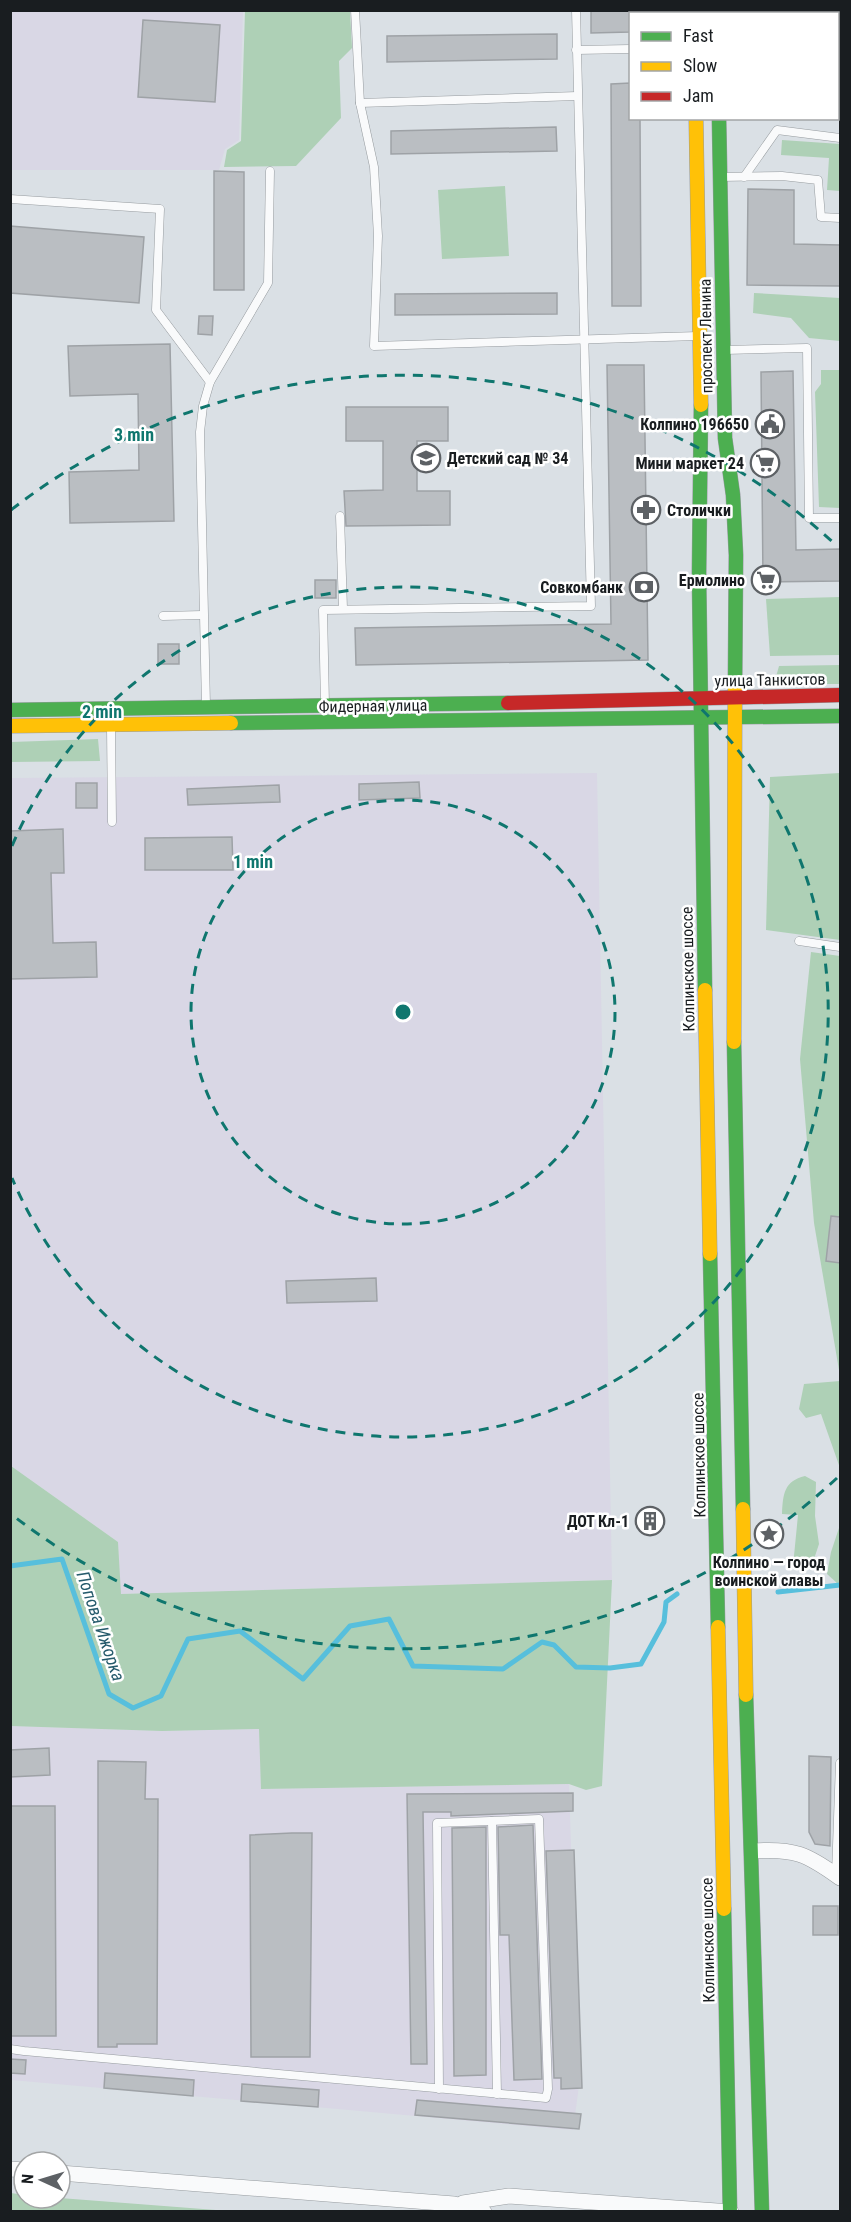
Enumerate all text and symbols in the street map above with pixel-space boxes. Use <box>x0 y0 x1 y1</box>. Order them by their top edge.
legend <box>629 12 839 120</box>
text: Fast <box>683 25 714 46</box>
text: Slow <box>683 55 718 76</box>
text: Jam <box>683 85 714 106</box>
street label: проспект Ленина <box>696 278 716 394</box>
public building icon: Колпино 196650 <box>754 408 786 440</box>
place label: Колпино 196650 <box>640 415 749 434</box>
text: 3 min <box>114 424 154 445</box>
school or university icon: Детский сад № 34 <box>410 442 442 474</box>
supermarket icon: Мини маркет 24 <box>749 447 781 479</box>
place label: Детский сад № 34 <box>447 449 568 468</box>
place label: Мини маркет 24 <box>635 454 744 473</box>
pharmacy icon: Столички <box>630 494 662 526</box>
place label: Столички <box>667 501 731 520</box>
supermarket icon: Ермолино <box>750 564 782 596</box>
bank icon: Совкомбанк <box>628 571 660 603</box>
place label: Ермолино <box>679 571 745 590</box>
place label: Совкомбанк <box>540 578 623 597</box>
street label: улица Танкистов <box>714 670 826 690</box>
street label: Фидерная улица <box>318 696 428 716</box>
text: 2 min <box>82 701 122 722</box>
text: 1 min <box>233 851 273 872</box>
street label: Колпинское шоссе <box>677 906 699 1032</box>
centre of rings <box>393 1002 413 1022</box>
street label: Колпинское шоссе <box>688 1392 710 1518</box>
building icon: ДОТ Кл-1 <box>634 1505 666 1537</box>
place label: ДОТ Кл-1 <box>567 1512 629 1531</box>
place icon: Колпино — город воинской славы <box>753 1518 785 1550</box>
place label: Колпино — город воинской славы <box>713 1553 825 1590</box>
water label: Попова Ижорка <box>72 1568 130 1684</box>
street label: Колпинское шоссе <box>697 1877 719 2003</box>
north arrow <box>12 2150 72 2210</box>
text: N <box>18 2173 37 2185</box>

